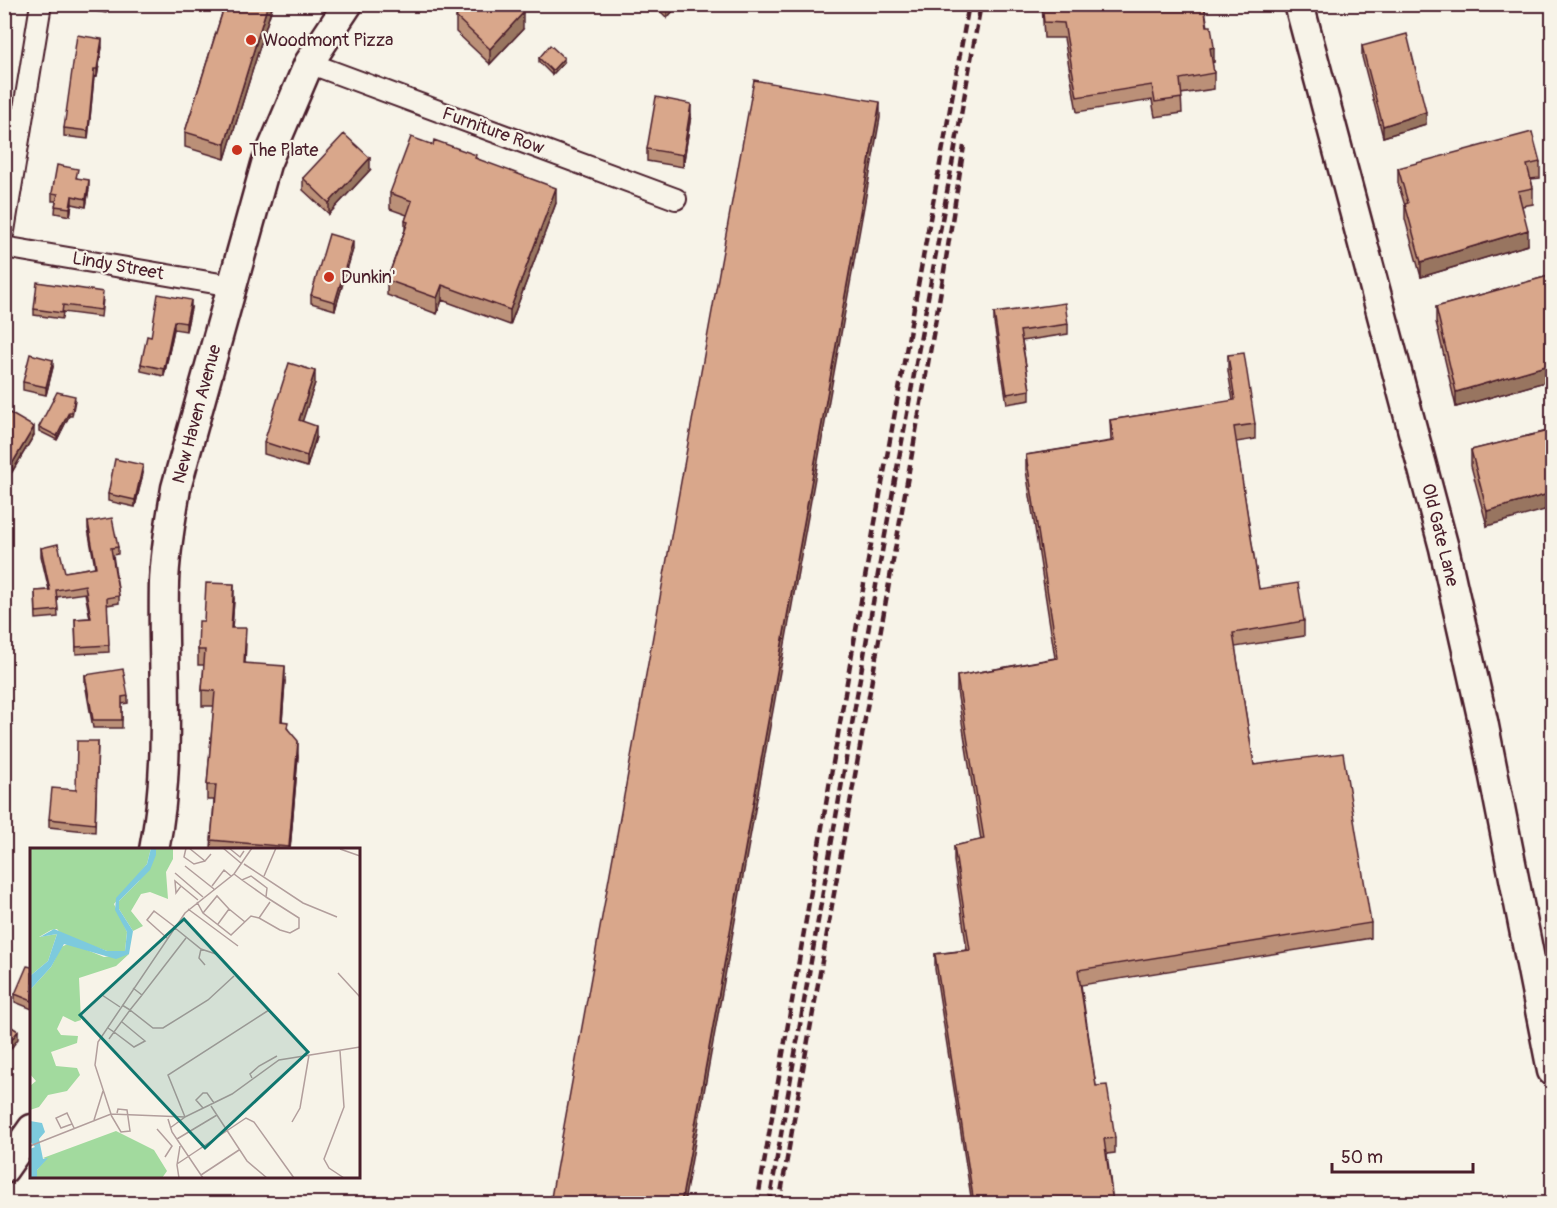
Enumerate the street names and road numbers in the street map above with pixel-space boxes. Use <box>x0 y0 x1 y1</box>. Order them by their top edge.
street label: Furniture Row <box>439 102 547 160</box>
street label: Lindy Street <box>70 247 166 285</box>
street label: New Haven Avenue <box>167 342 227 486</box>
street label: Old Gate Lane <box>1416 481 1464 589</box>

